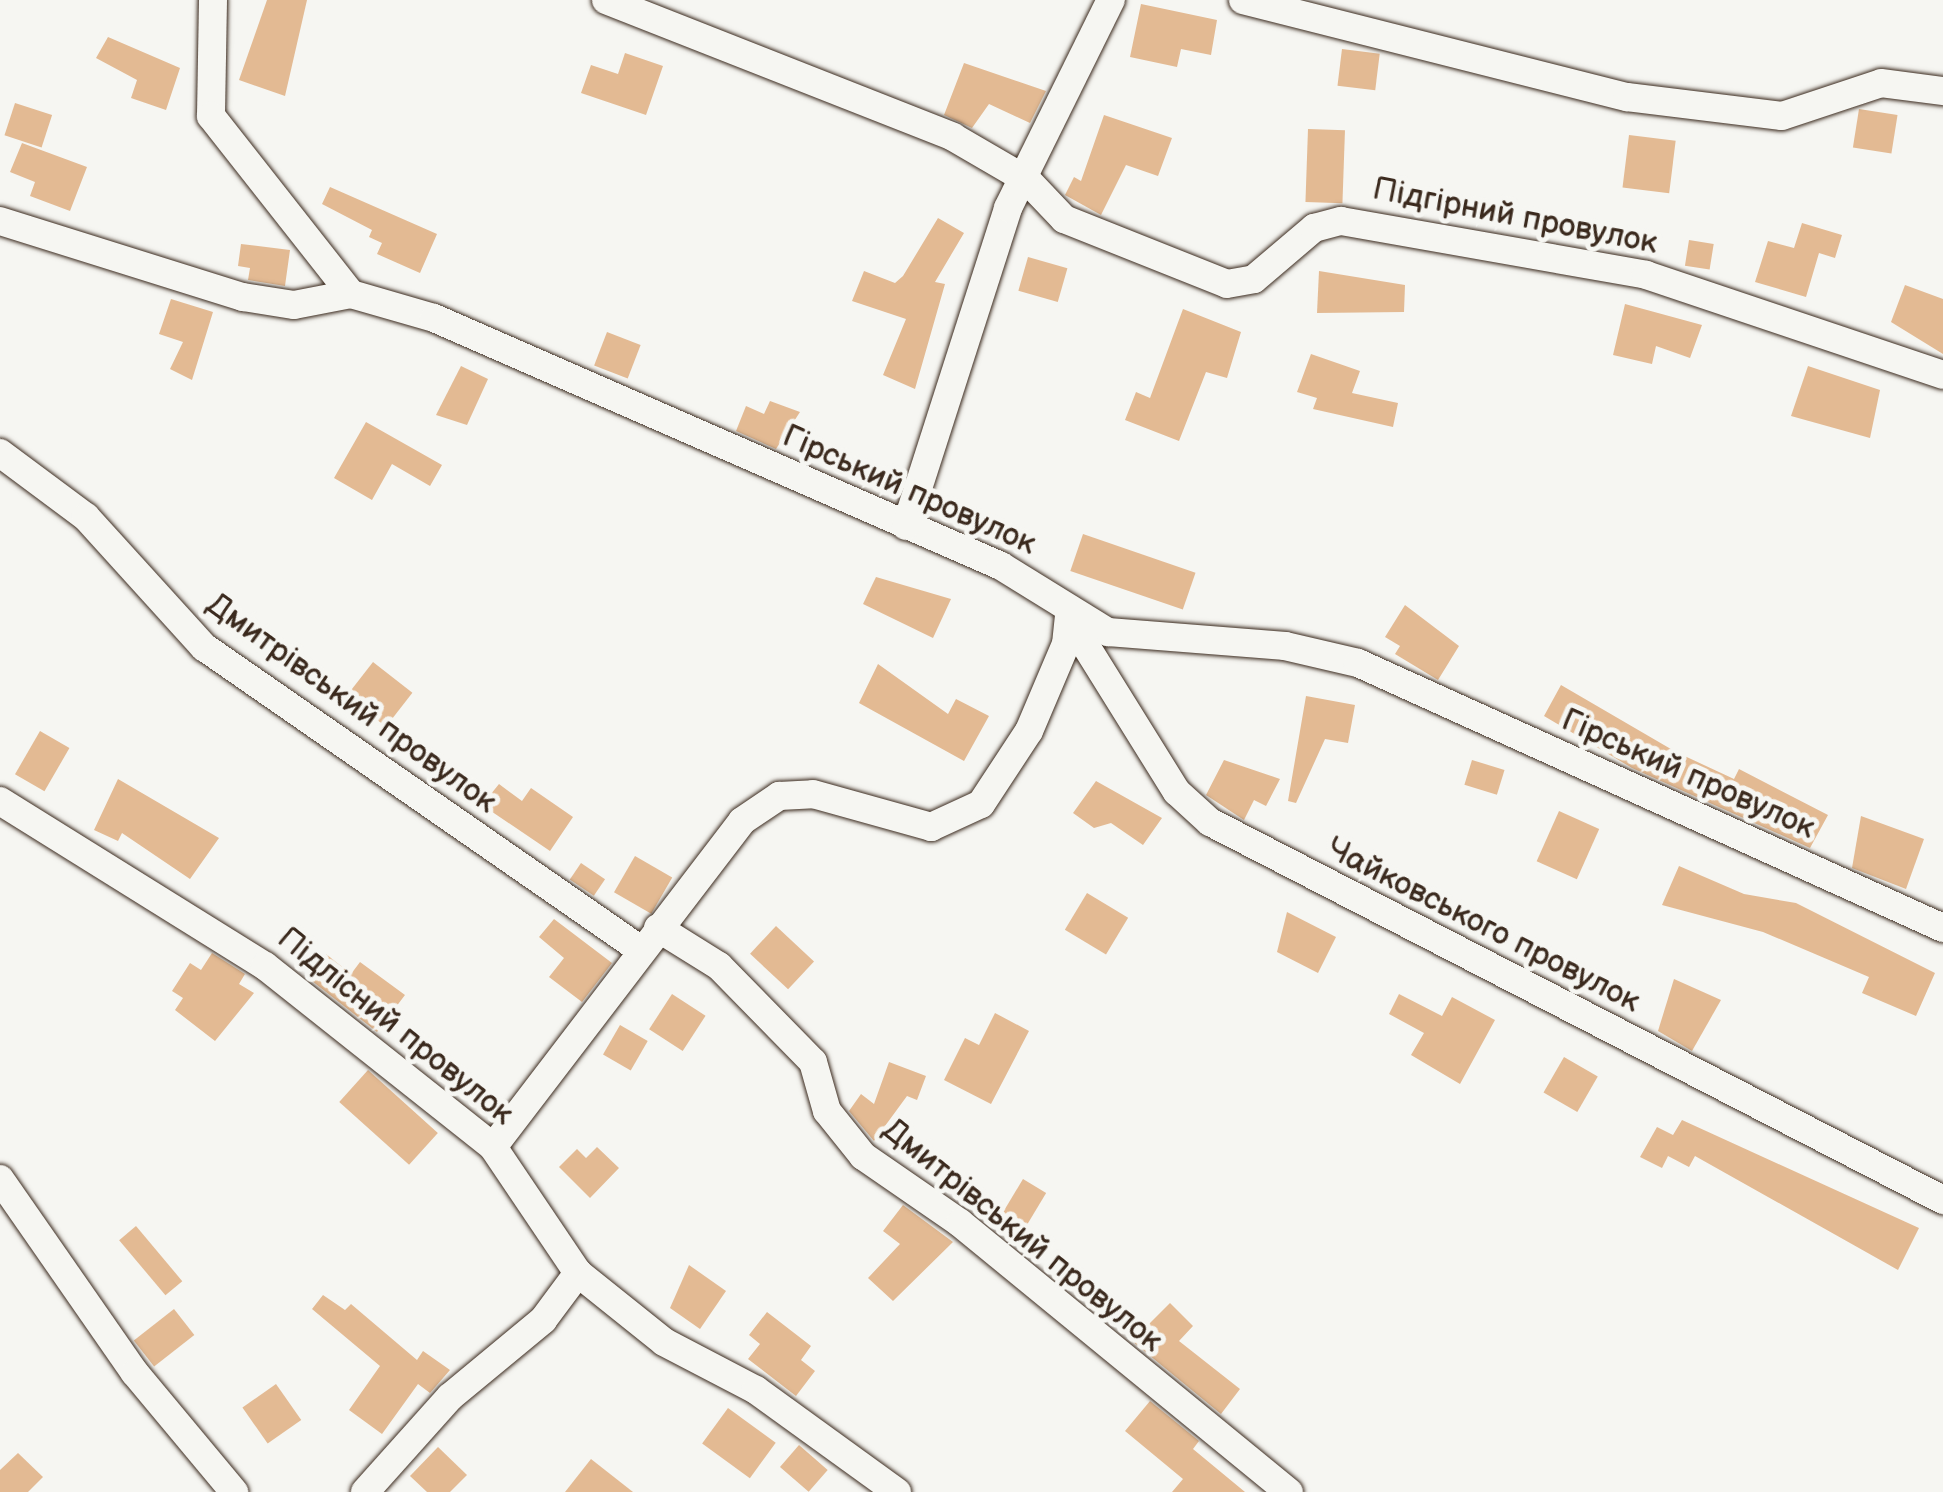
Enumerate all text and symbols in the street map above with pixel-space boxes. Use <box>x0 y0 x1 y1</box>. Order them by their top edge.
street label: Підгірний провулок <box>1369 171 1661 263</box>
street label: Гірський провулок <box>776 418 1042 564</box>
street label: Дмитрівський провулок <box>198 586 504 822</box>
street label: Гірський провулок <box>1555 702 1821 848</box>
street label: Чайковського провулок <box>1320 830 1646 1022</box>
street label: Підлісний провулок <box>269 920 521 1134</box>
street label: Дмитрівський провулок <box>874 1111 1170 1361</box>

